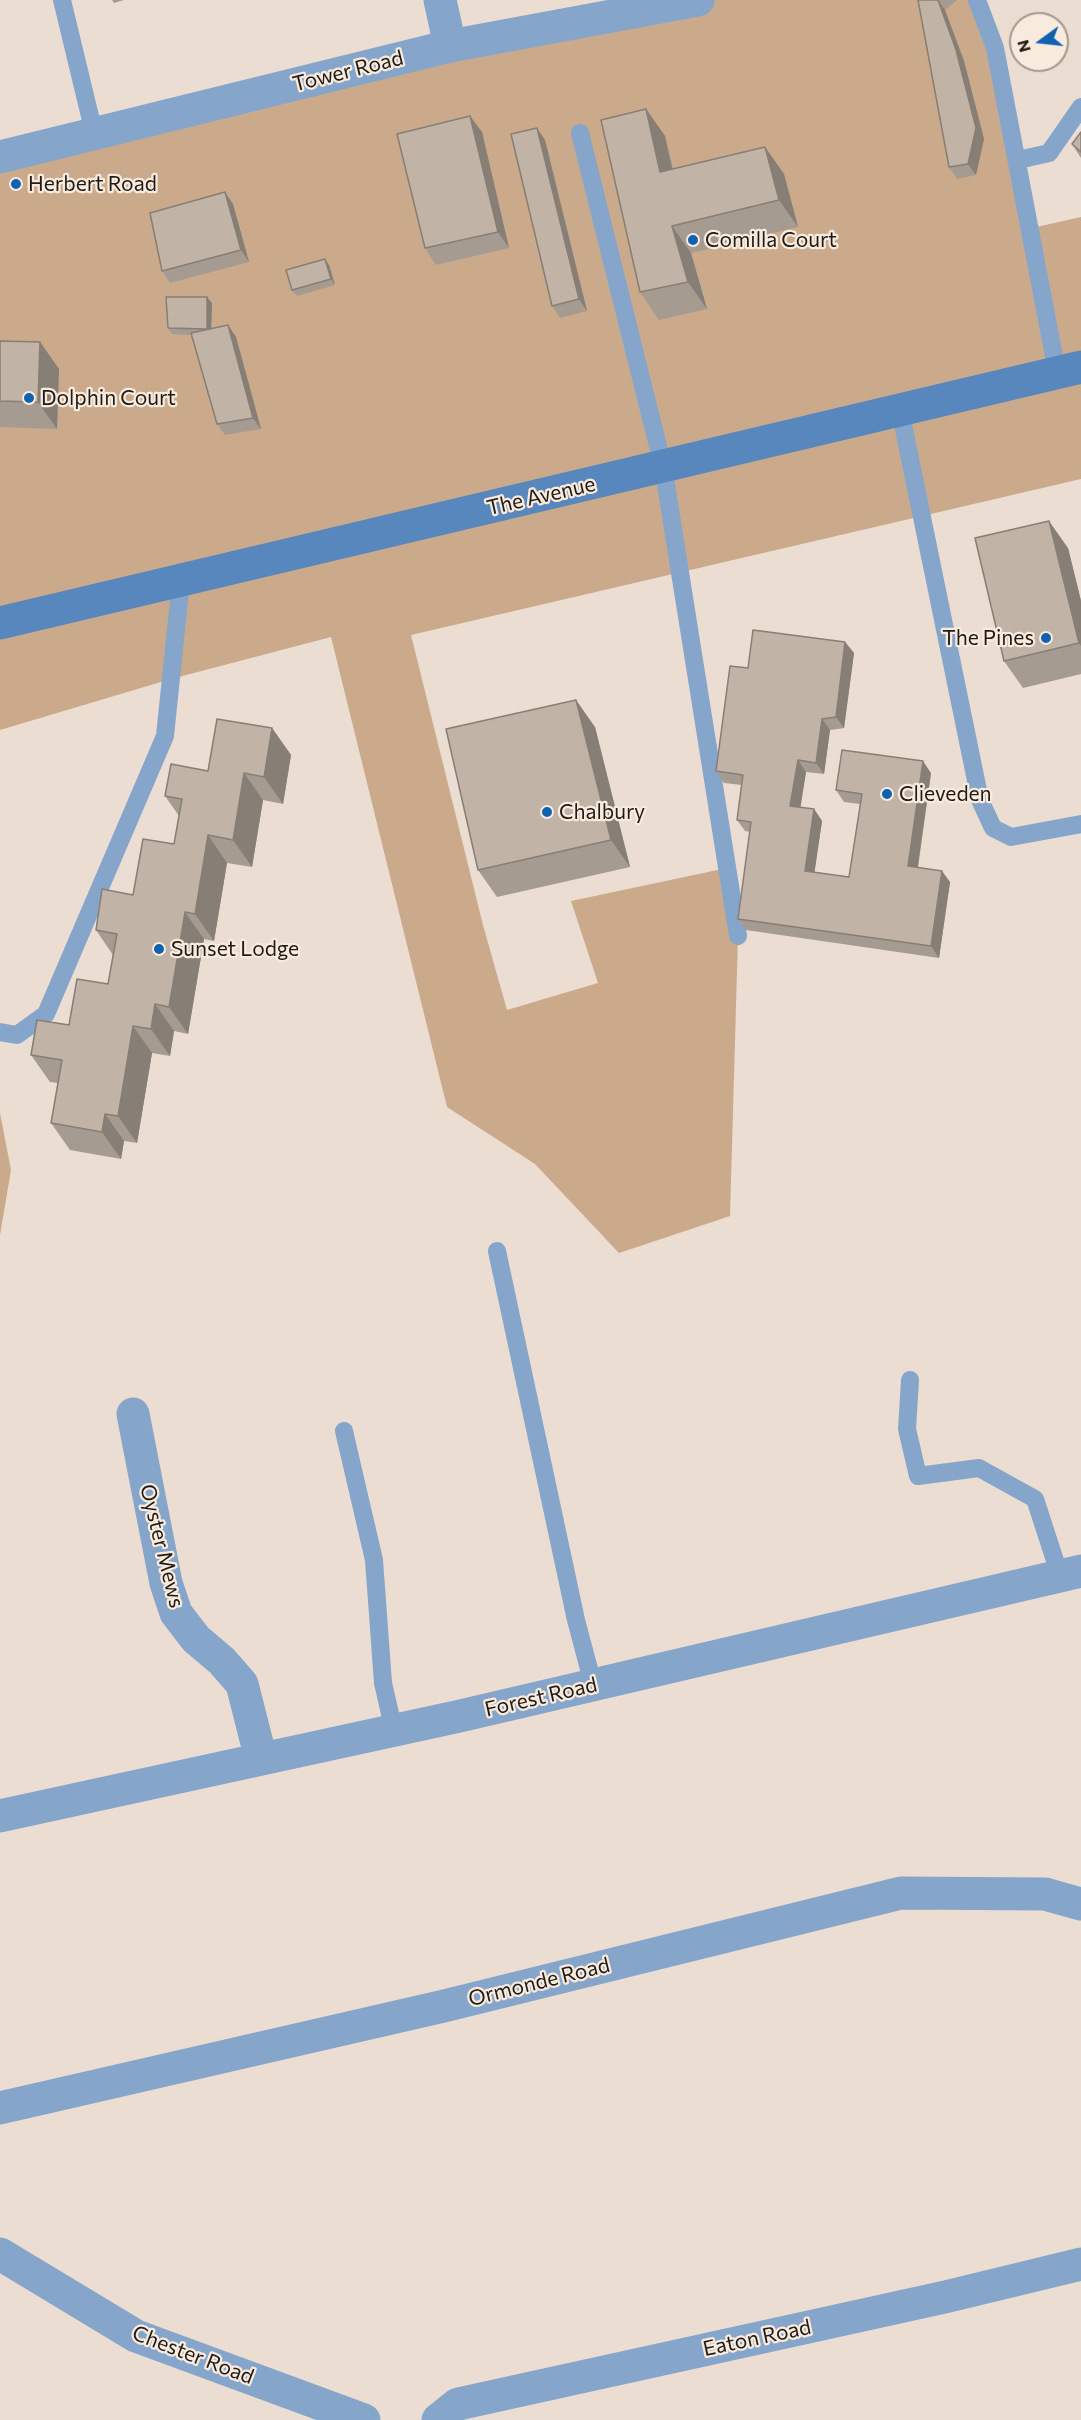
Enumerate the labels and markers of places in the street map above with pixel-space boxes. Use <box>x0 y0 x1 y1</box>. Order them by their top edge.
place label: Herbert Road <box>28 171 157 197</box>
marker: Herbert Road <box>9 177 23 191</box>
place label: Comilla Court <box>705 227 837 253</box>
marker: Comilla Court <box>686 233 700 247</box>
place label: Dolphin Court <box>41 385 176 411</box>
marker: Dolphin Court <box>22 391 36 405</box>
place label: The Pines <box>942 625 1034 651</box>
marker: The Pines <box>1039 631 1053 645</box>
place label: Clieveden <box>899 781 992 807</box>
marker: Clieveden <box>880 787 894 801</box>
place label: Chalbury <box>559 799 645 825</box>
marker: Chalbury <box>540 805 554 819</box>
place label: Sunset Lodge <box>171 936 299 962</box>
marker: Sunset Lodge <box>152 942 166 956</box>

